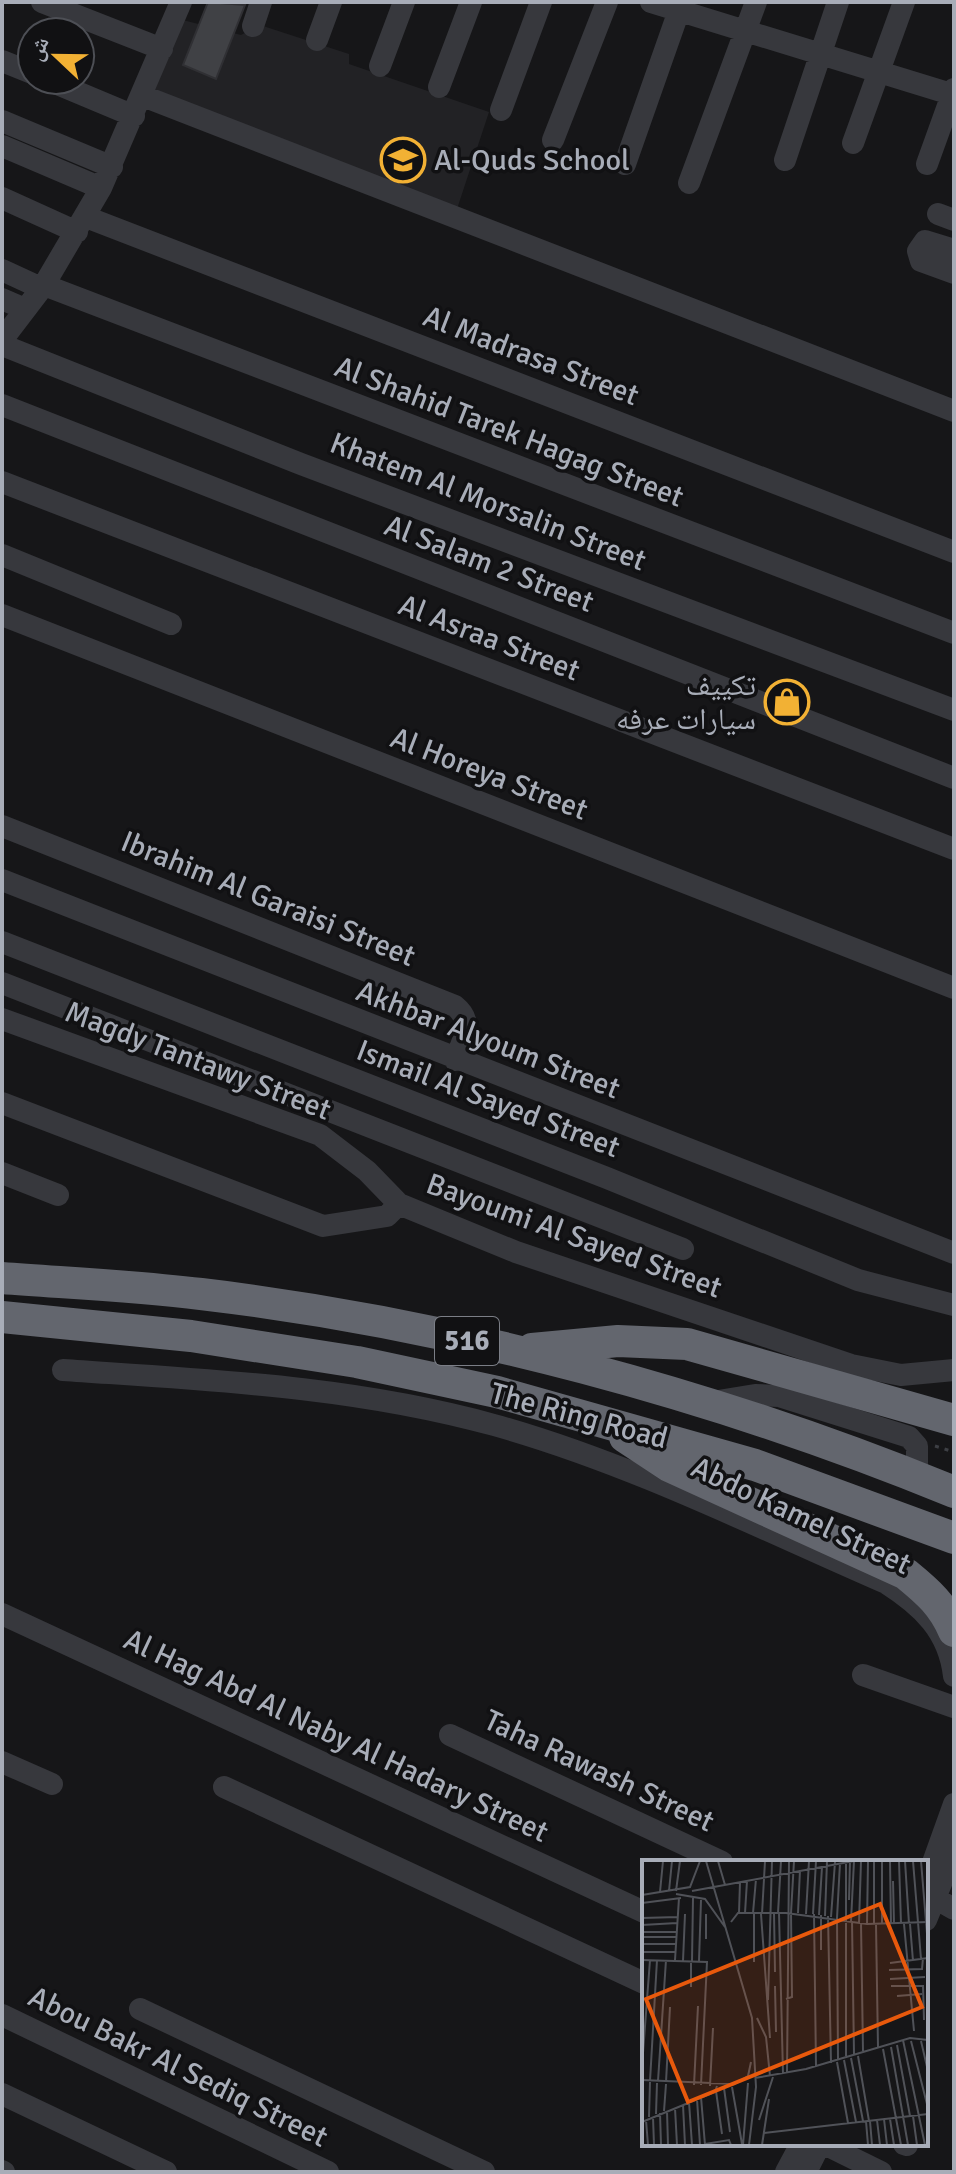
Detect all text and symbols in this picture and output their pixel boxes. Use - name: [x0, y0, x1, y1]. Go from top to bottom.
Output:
- north arrow: [16, 16, 96, 96]
- text: ش: [21, 33, 55, 65]
- school or university icon: Al-Quds School: [379, 136, 427, 184]
- place label: Al-Quds School: [434, 142, 630, 179]
- street label: Al Madrasa Street: [418, 298, 644, 414]
- street label: Al Shahid Tarek Hagag Street: [329, 348, 689, 516]
- street label: Khatem Al Morsalin Street: [325, 425, 651, 579]
- street label: Al Salam 2 Street: [379, 507, 599, 621]
- street label: Al Asraa Street: [393, 587, 585, 689]
- place label: تكييف سيارات عرفه: [616, 667, 756, 738]
- shop icon: تكييف سيارات عرفه: [763, 678, 811, 726]
- street label: Al Horeya Street: [385, 719, 593, 829]
- street label: Ibrahim Al Garaisi Street: [116, 823, 420, 975]
- street label: Akhbar Alyoum Street: [351, 973, 625, 1107]
- street label: Magdy Tantawy Street: [60, 993, 336, 1129]
- street label: Ismail Al Sayed Street: [351, 1032, 625, 1166]
- street label: Bayoumi Al Sayed Street: [421, 1165, 727, 1307]
- road number: 516: [435, 1317, 499, 1365]
- street label: The Ring Road: [486, 1375, 672, 1457]
- street label: Abdo Kamel Street: [685, 1449, 917, 1583]
- street label: Al Hag Abd Al Naby Al Hadary Street: [118, 1621, 554, 1851]
- street label: Taha Rawash Street: [478, 1702, 720, 1840]
- inset map: [642, 1860, 928, 2146]
- street label: Abou Bakr Al Sediq Street: [22, 1978, 334, 2156]

